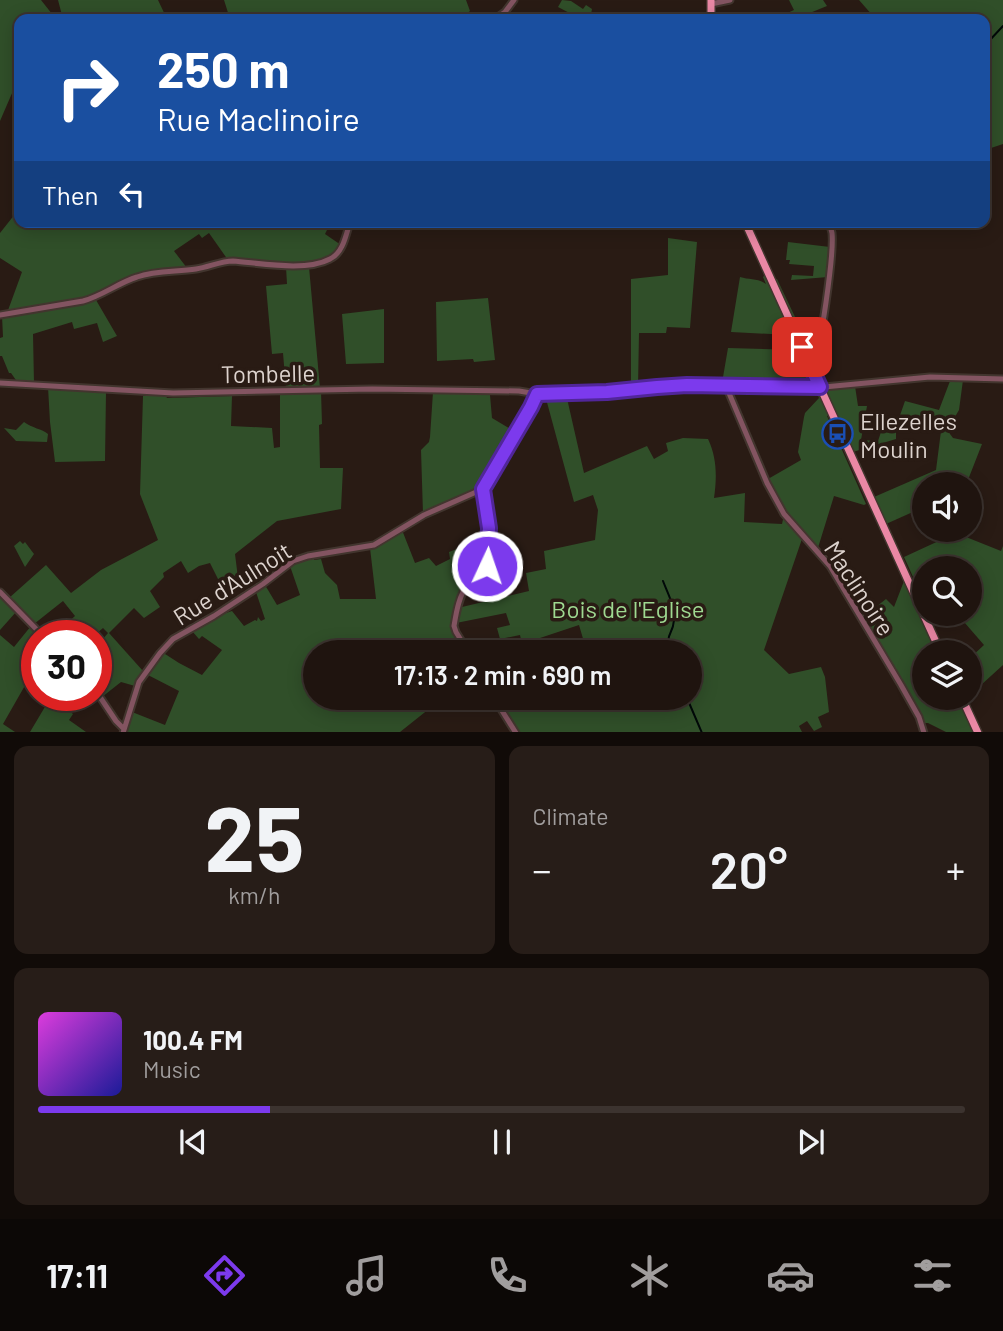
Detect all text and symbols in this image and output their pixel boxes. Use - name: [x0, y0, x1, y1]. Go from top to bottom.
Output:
- text: 250 m: [157, 39, 290, 98]
- icon: right: [42, 42, 133, 133]
- text: Rue Maclinoire: [157, 99, 360, 137]
- icon: left: [113, 175, 151, 213]
- text: Then: [42, 179, 99, 210]
- pin: [772, 317, 832, 377]
- icon: arrive: [783, 328, 821, 366]
- street label: Tombelle: [221, 358, 315, 388]
- place label: Ellezelles Moulin: [860, 406, 957, 463]
- bus stop icon: Ellezelles Moulin: [820, 417, 854, 451]
- map controls: [912, 472, 982, 710]
- button: sound: [912, 472, 982, 542]
- position arrow: [450, 529, 524, 603]
- street label: Rue d'Aulnoit: [168, 535, 296, 631]
- street label: Maclinoire: [819, 535, 901, 641]
- button: search: [912, 556, 982, 626]
- park label: Bois de l'Eglise: [551, 594, 705, 623]
- speed limit sign: 30: [21, 620, 112, 711]
- button: layers: [912, 640, 982, 710]
- text: 17:13 · 2 min · 690 m: [394, 659, 611, 690]
- text: 25: [204, 781, 304, 890]
- text: Climate: [533, 802, 609, 830]
- text: 20°: [710, 837, 788, 899]
- text: −: [533, 846, 552, 892]
- text: +: [946, 846, 965, 892]
- text: km/h: [228, 881, 280, 909]
- text: 100.4 FM: [143, 1024, 243, 1055]
- text: Music: [143, 1055, 201, 1083]
- icon: previous: [174, 1123, 212, 1161]
- icon: pause: [483, 1123, 521, 1161]
- icon: next: [792, 1123, 830, 1161]
- icon: directions: [200, 1251, 249, 1300]
- icon: music: [342, 1251, 391, 1300]
- icon: phone: [483, 1251, 532, 1300]
- icon: climate: [625, 1251, 674, 1300]
- icon: car: [766, 1251, 815, 1300]
- icon: filters: [908, 1251, 957, 1300]
- text: 17:11: [46, 1256, 108, 1294]

